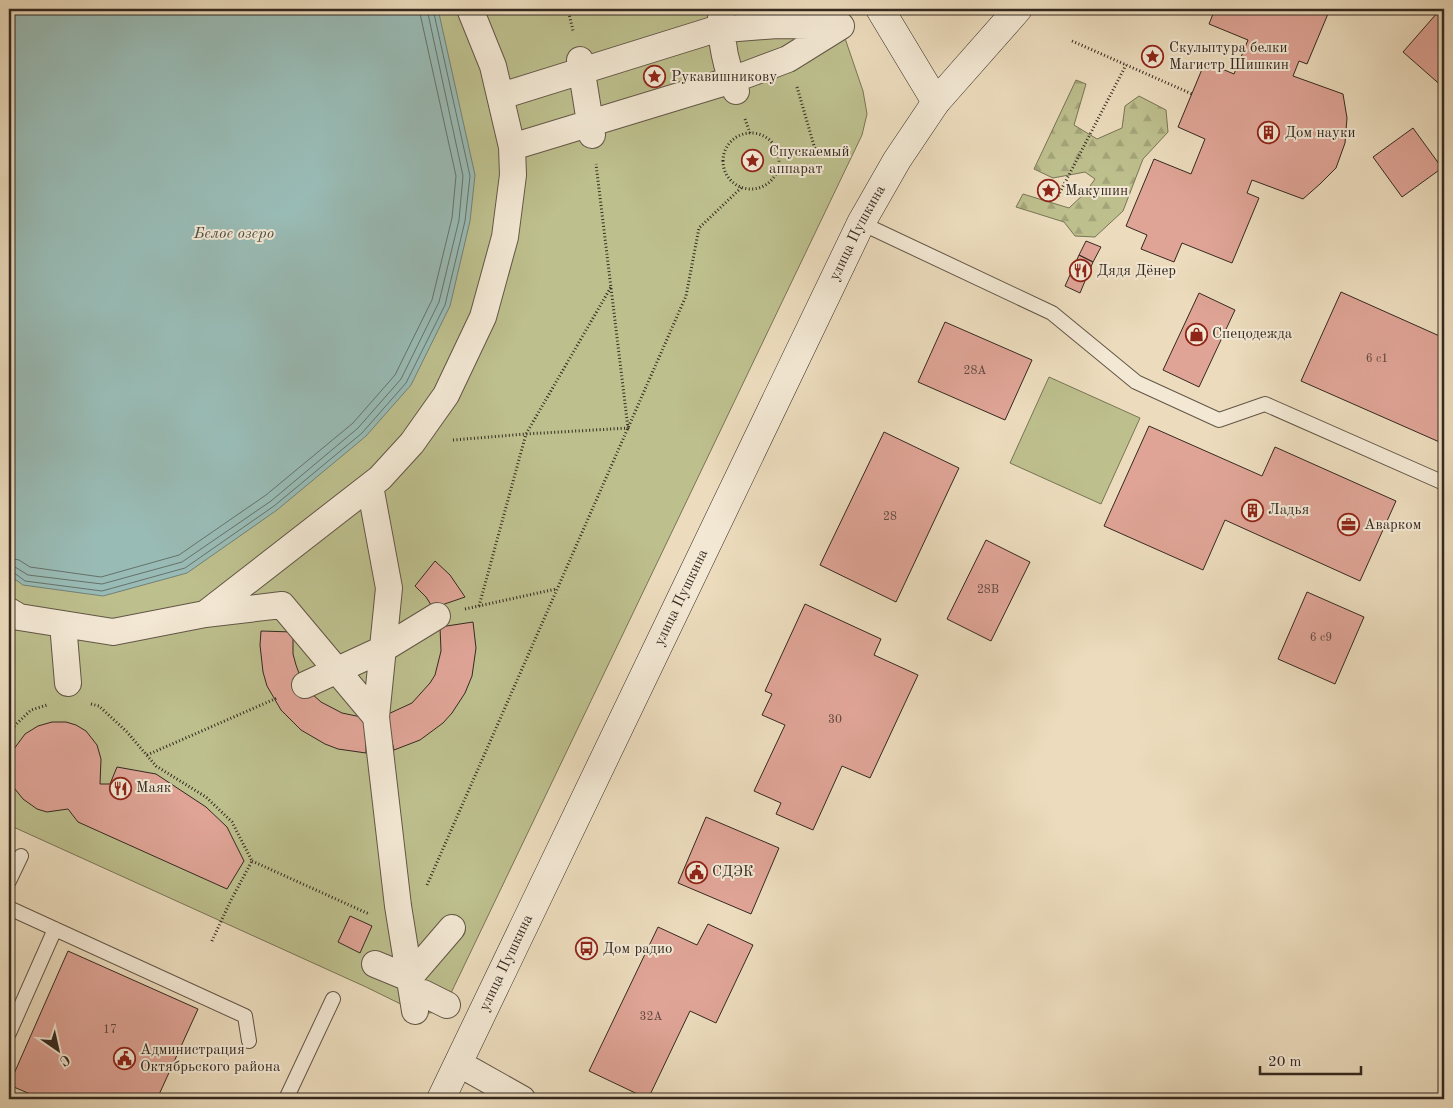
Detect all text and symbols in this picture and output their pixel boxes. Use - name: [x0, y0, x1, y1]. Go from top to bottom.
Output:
- place label: Скульптура белки Магистр Шишкин: [1169, 41, 1289, 73]
- place icon: Скульптура белки Магистр Шишкин: [1141, 45, 1165, 69]
- place icon: Рукавишникову: [643, 65, 667, 89]
- place label: Рукавишникову: [671, 70, 777, 85]
- building icon: Дом науки: [1257, 121, 1281, 145]
- place label: Дом науки: [1285, 126, 1356, 141]
- place label: Спускаемый аппарат: [769, 145, 850, 177]
- place icon: Спускаемый аппарат: [741, 149, 765, 173]
- place icon: Макушин: [1037, 179, 1061, 203]
- street label: улица Пушкина: [827, 182, 889, 283]
- place label: Макушин: [1065, 184, 1128, 199]
- water label: Белое озеро: [193, 226, 274, 242]
- restaurant icon: Дядя Дёнер: [1069, 259, 1093, 283]
- place label: Дядя Дёнер: [1097, 264, 1176, 279]
- shop icon: Спецодежда: [1184, 322, 1208, 346]
- place label: Спецодежда: [1212, 327, 1293, 342]
- house number: 6 с1: [1366, 353, 1388, 365]
- house number: 28А: [963, 365, 987, 377]
- building icon: Ладья: [1240, 498, 1264, 522]
- place label: Ладья: [1268, 503, 1309, 518]
- house number: 28: [883, 511, 897, 523]
- office icon: Аварком: [1336, 513, 1360, 537]
- place label: Аварком: [1364, 518, 1422, 533]
- street label: улица Пушкина: [652, 546, 711, 648]
- house number: 28В: [977, 584, 999, 596]
- house number: 6 с9: [1310, 632, 1332, 644]
- house number: 30: [828, 714, 842, 726]
- restaurant icon: Маяк: [108, 776, 132, 800]
- place label: Маяк: [136, 781, 172, 796]
- public building icon: СДЭК: [684, 860, 708, 884]
- place label: СДЭК: [712, 865, 754, 880]
- street label: улица Пушкина: [477, 912, 536, 1013]
- bus stop icon: Дом радио: [575, 937, 599, 961]
- place label: Дом радио: [603, 942, 672, 957]
- house number: 32А: [639, 1011, 663, 1023]
- house number: 17: [103, 1024, 117, 1036]
- north arrow: [32, 1026, 82, 1076]
- place label: Администрация Октябрьского района: [140, 1043, 281, 1075]
- scale bar: [1260, 1043, 1362, 1075]
- public building icon: Администрация Октябрьского района: [112, 1047, 136, 1071]
- text: С: [57, 1052, 72, 1068]
- text: 20 m: [1268, 1055, 1302, 1070]

